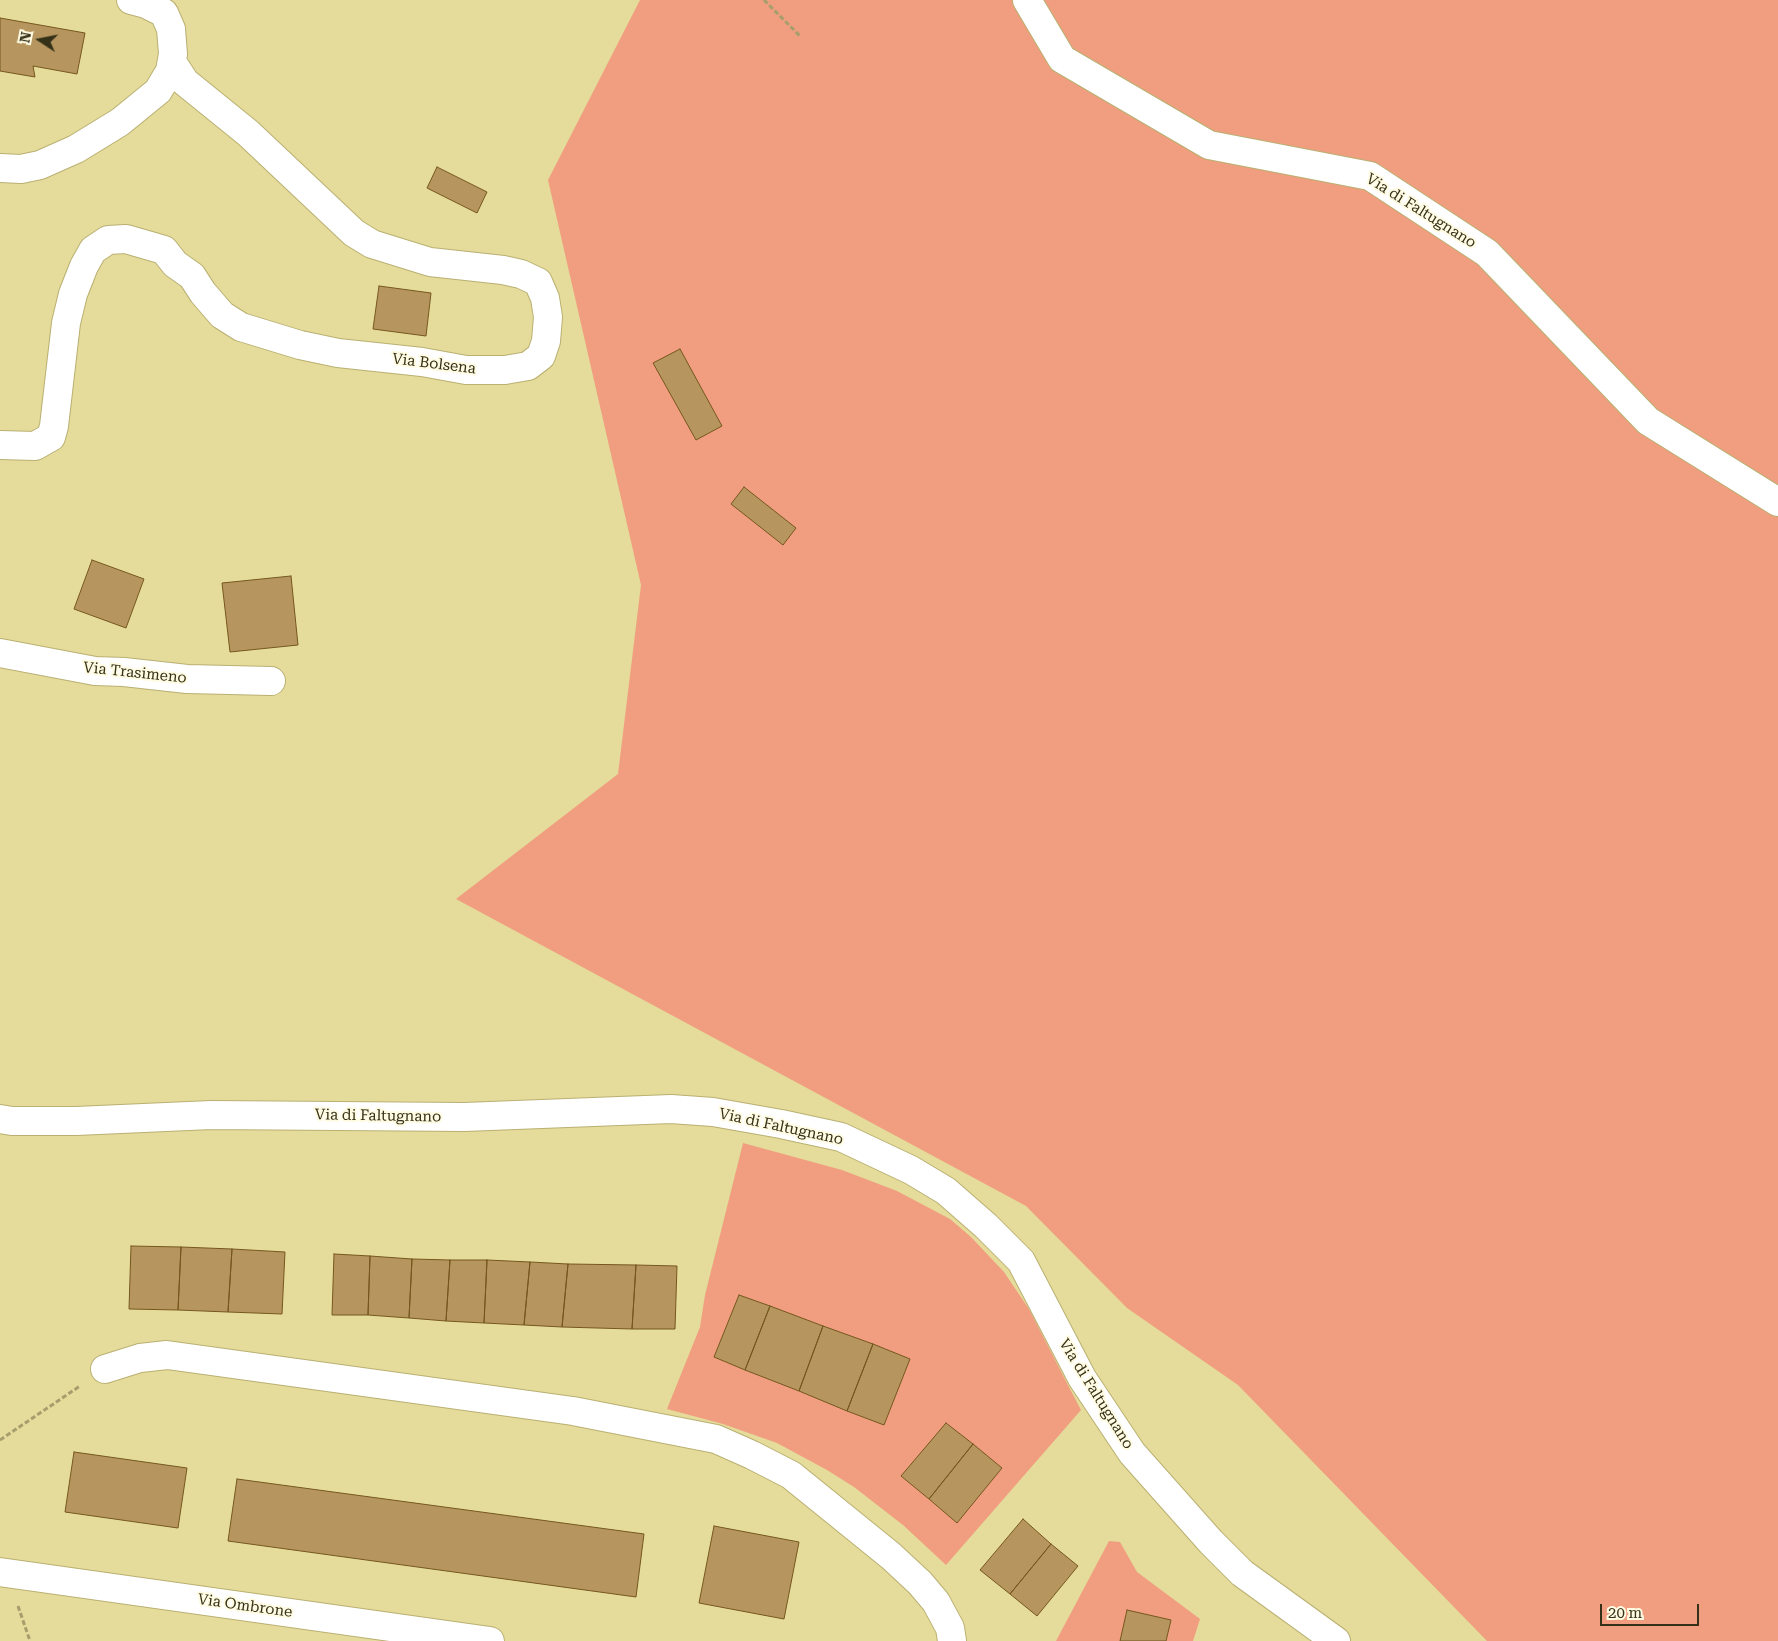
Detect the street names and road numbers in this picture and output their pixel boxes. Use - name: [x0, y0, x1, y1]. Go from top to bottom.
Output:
- street label: Via di Faltugnano: [1363, 170, 1479, 252]
- street label: Via Bolsena: [391, 350, 477, 378]
- street label: Via Trasimeno: [82, 659, 188, 687]
- street label: Via di Faltugnano: [717, 1105, 845, 1149]
- street label: Via di Faltugnano: [315, 1106, 441, 1126]
- street label: Via di Faltugnano: [1055, 1336, 1137, 1452]
- street label: Via Ombrone: [197, 1590, 293, 1622]

